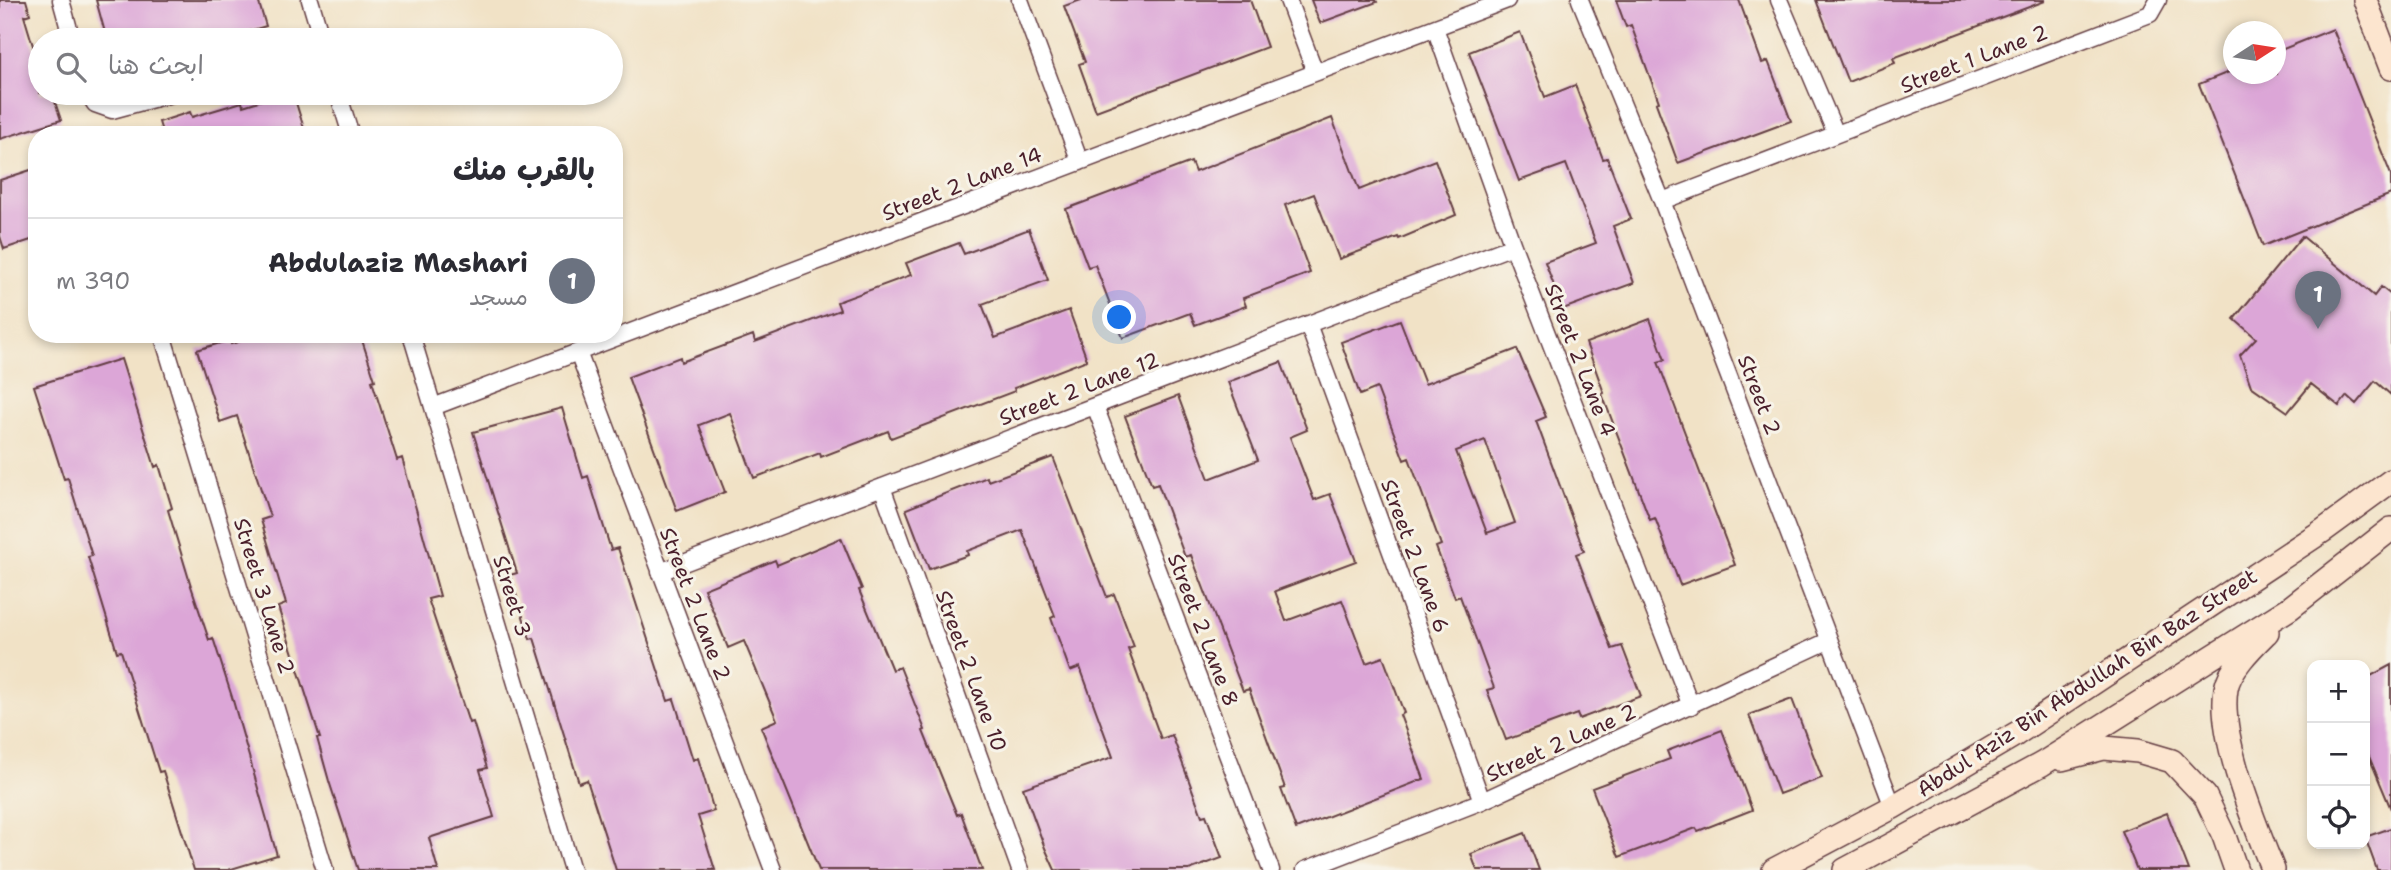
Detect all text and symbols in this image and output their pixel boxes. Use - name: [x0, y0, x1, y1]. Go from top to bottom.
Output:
- street label: Street 1 Lane 2: [1896, 18, 2052, 100]
- north arrow: [2223, 21, 2286, 84]
- search box: [28, 28, 623, 105]
- text: ابحث هنا: [108, 47, 204, 82]
- icon: search: [52, 48, 90, 86]
- street label: Street 2 Lane 14: [878, 141, 1046, 227]
- text: بالقرب منك: [453, 149, 595, 190]
- text: Abdulaziz Mashari: [268, 245, 528, 280]
- text: 390 m: [56, 266, 130, 296]
- text: 1: [567, 266, 577, 296]
- pin: 1: [2295, 271, 2341, 329]
- street label: Street 2 Lane 4: [1538, 280, 1622, 440]
- text: مسجد: [469, 282, 528, 312]
- your location: [1102, 300, 1136, 334]
- street label: Street 2 Lane 12: [995, 346, 1163, 432]
- street label: Street 2: [1731, 351, 1787, 439]
- street label: Street 2 Lane 6: [1374, 475, 1456, 637]
- street label: Street 3 Lane 2: [227, 515, 301, 677]
- street label: Street 2 Lane 2: [653, 524, 737, 684]
- street label: Street 2 Lane 8: [1161, 550, 1245, 710]
- street label: Street 3: [486, 552, 538, 640]
- street label: Abdul Aziz Bin Abdullah Bin Baz Street: [1912, 562, 2262, 804]
- street label: Street 2 Lane 10: [929, 586, 1013, 756]
- map controls: [2307, 660, 2370, 849]
- button: +: [2307, 660, 2370, 723]
- street label: Street 2 Lane 2: [1481, 697, 1641, 789]
- button: −: [2307, 723, 2370, 786]
- button: locate: [2307, 786, 2370, 849]

